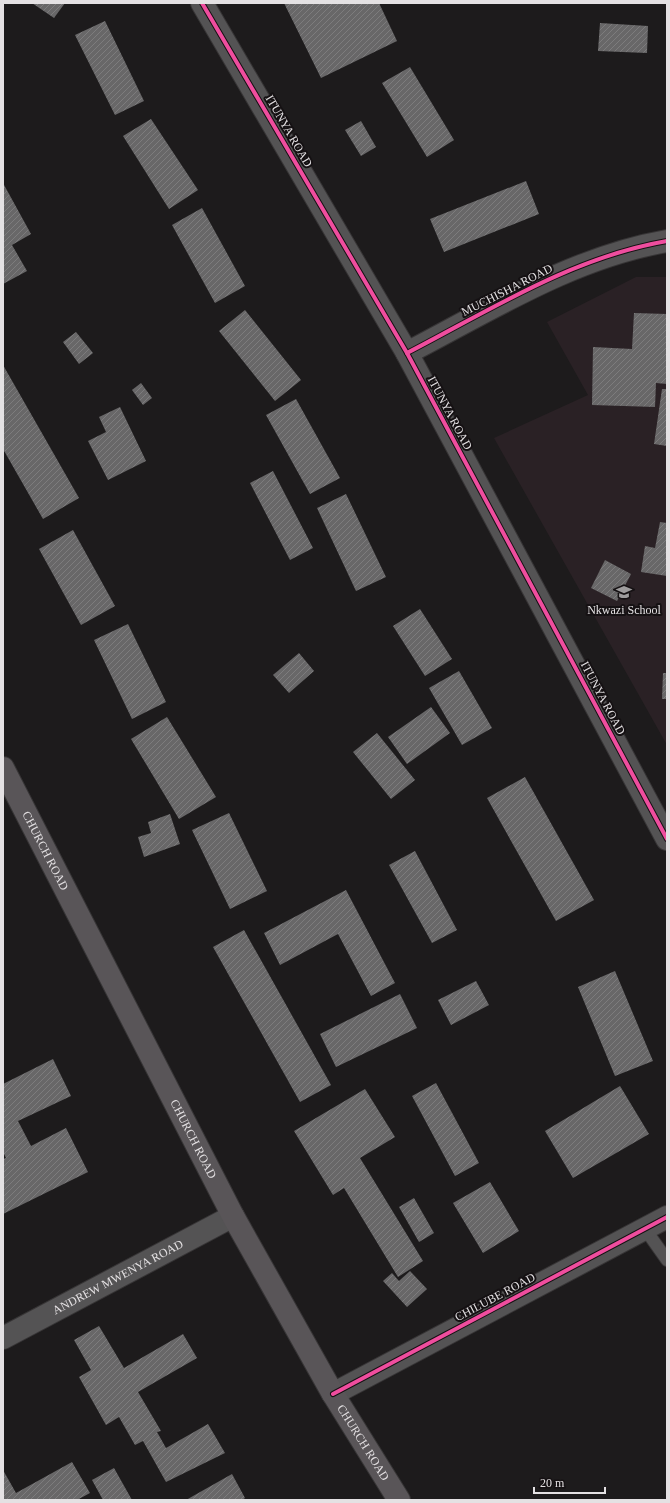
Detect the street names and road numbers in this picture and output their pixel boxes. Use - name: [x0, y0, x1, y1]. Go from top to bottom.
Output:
- street label: ITUNYA ROAD: [263, 92, 315, 170]
- street label: MUCHISHA ROAD: [459, 261, 555, 319]
- street label: ITUNYA ROAD: [425, 374, 475, 452]
- street label: ITUNYA ROAD: [578, 659, 628, 737]
- street label: CHURCH ROAD: [19, 809, 72, 893]
- street label: CHURCH ROAD: [167, 1097, 220, 1181]
- street label: ANDREW MWENYA ROAD: [50, 1237, 186, 1317]
- street label: CHILUBE ROAD: [452, 1270, 538, 1324]
- street label: CHURCH ROAD: [334, 1402, 392, 1484]

